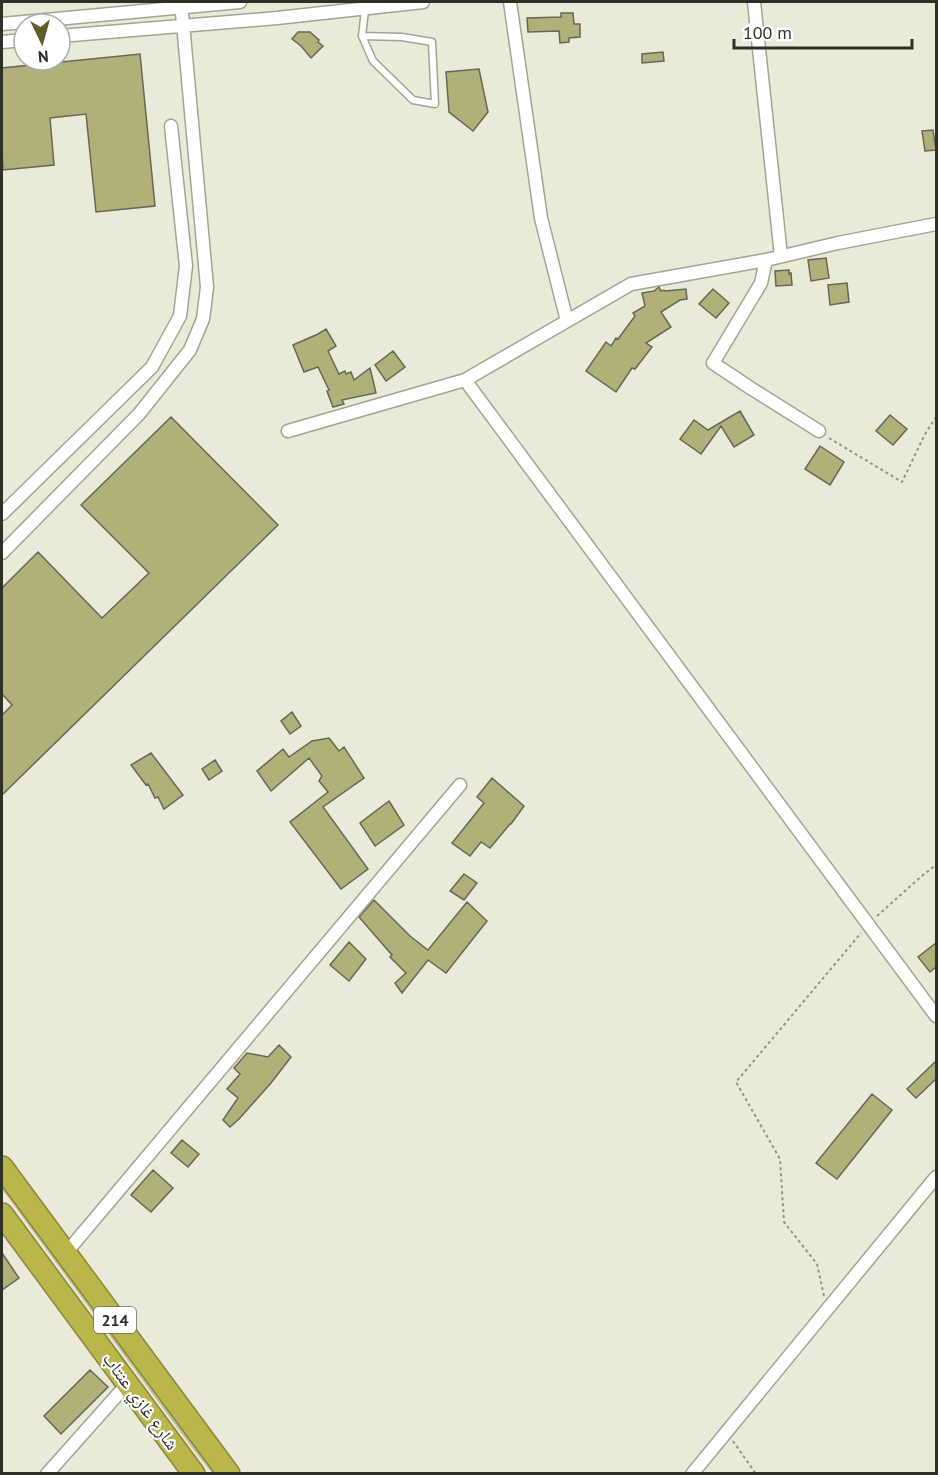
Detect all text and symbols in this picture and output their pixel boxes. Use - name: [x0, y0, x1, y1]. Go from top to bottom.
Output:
- north arrow: [12, 12, 72, 72]
- scale bar: [734, 12, 912, 50]
- text: 100 m: [743, 21, 792, 44]
- text: N: [37, 47, 49, 67]
- road number: 214: [94, 1307, 136, 1333]
- street label: شارع غازي عنتاب: [95, 1348, 184, 1456]

